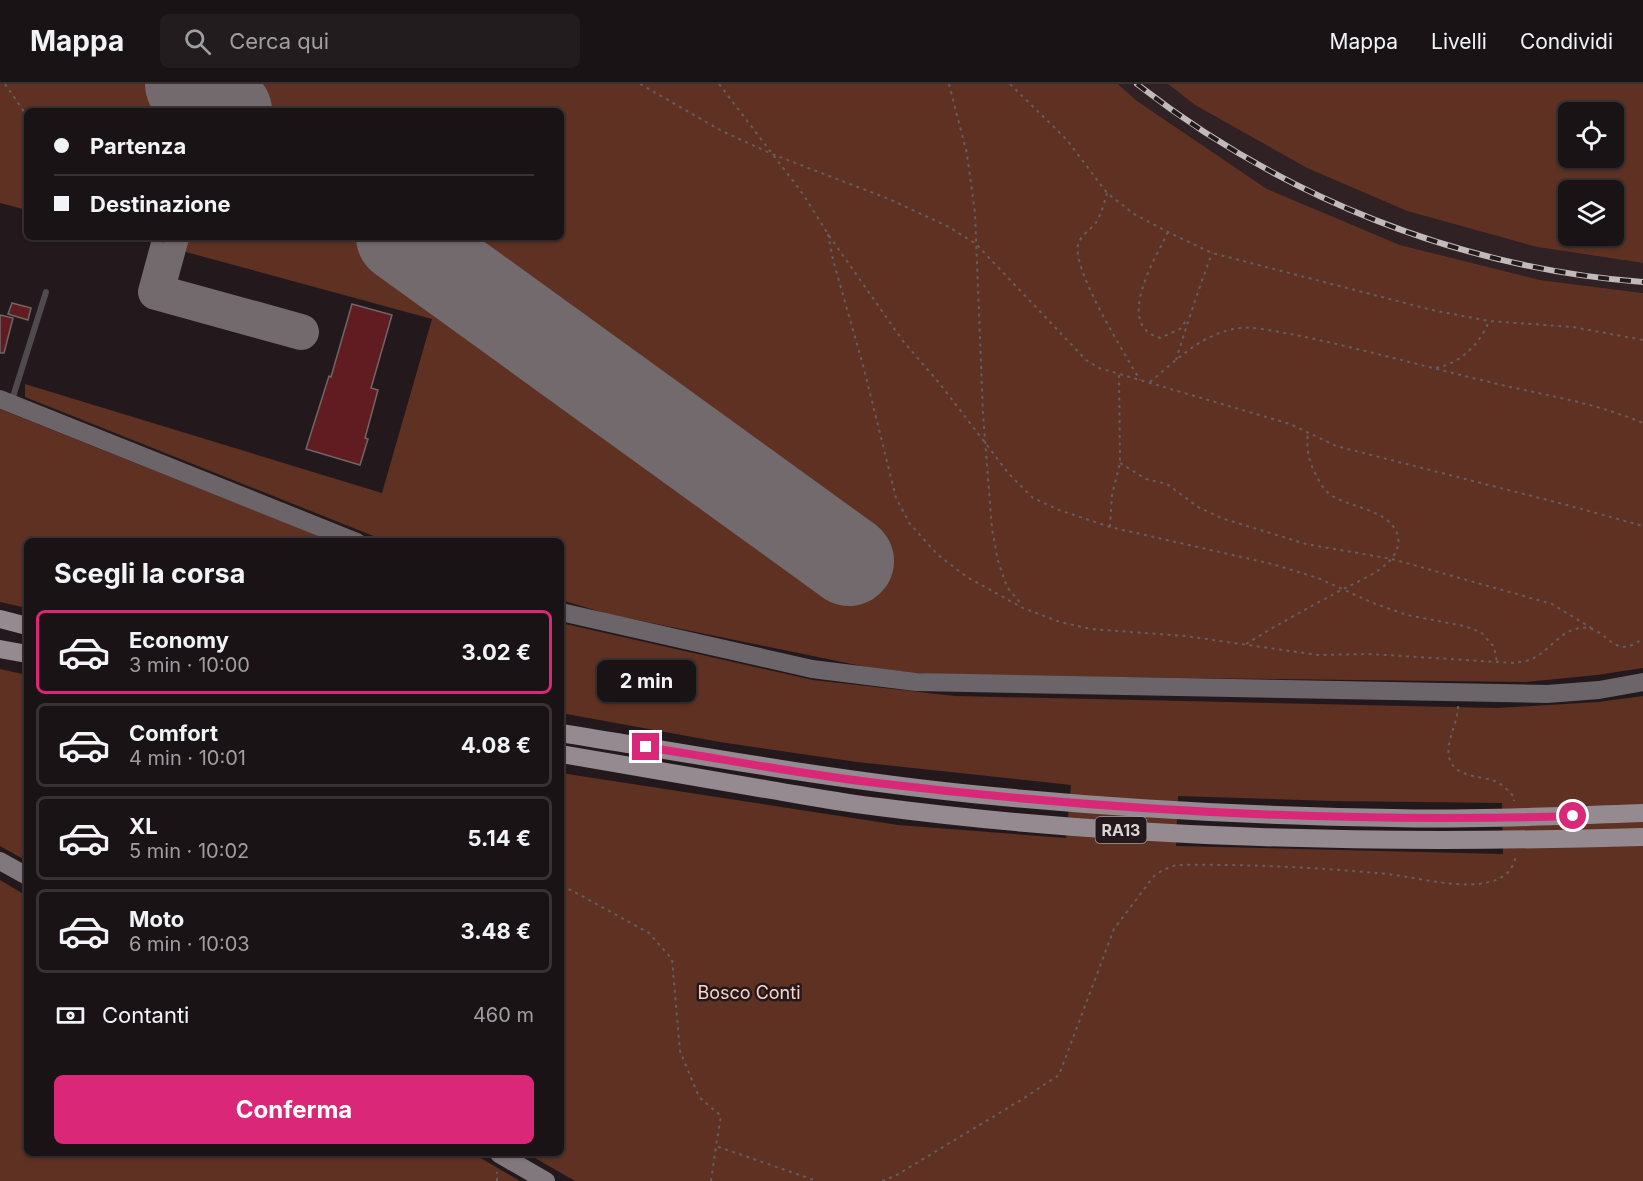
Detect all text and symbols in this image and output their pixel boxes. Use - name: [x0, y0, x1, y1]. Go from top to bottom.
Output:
- search box: [160, 14, 580, 68]
- text: Mappa: [30, 24, 124, 58]
- icon: search: [181, 25, 214, 58]
- text: Cerca qui: [229, 28, 329, 54]
- text: Mappa: [1330, 29, 1398, 54]
- text: Livelli: [1431, 29, 1487, 54]
- text: Condividi: [1520, 29, 1613, 54]
- map controls: [1558, 102, 1624, 246]
- button: locate: [1558, 102, 1624, 168]
- text: Partenza: [90, 133, 186, 159]
- button: layers: [1558, 180, 1624, 246]
- text: Destinazione: [90, 191, 231, 217]
- text: Scegli la corsa: [54, 557, 245, 590]
- icon: car: [57, 625, 111, 679]
- text: Economy: [129, 627, 229, 653]
- text: 3.02 €: [462, 639, 531, 665]
- text: 3 min · 10:00: [129, 653, 250, 677]
- callout: 2 min: [596, 660, 696, 702]
- text: 2 min: [620, 669, 673, 693]
- icon: car: [57, 718, 111, 772]
- text: Comfort: [129, 720, 218, 746]
- text: 4.08 €: [461, 732, 531, 758]
- route end: [632, 733, 659, 760]
- text: 4 min · 10:01: [129, 746, 246, 770]
- route start: [1559, 802, 1586, 829]
- icon: car: [57, 811, 111, 865]
- text: XL: [129, 813, 158, 839]
- road number: RA13: [1096, 817, 1146, 843]
- text: 5.14 €: [467, 825, 531, 851]
- text: 5 min · 10:02: [129, 839, 249, 863]
- icon: car: [57, 904, 111, 958]
- text: Moto: [129, 906, 184, 932]
- text: 3.48 €: [460, 918, 531, 944]
- text: 6 min · 10:03: [129, 932, 250, 956]
- park label: Bosco Conti: [697, 982, 801, 1003]
- icon: cash: [54, 999, 87, 1032]
- text: Contanti: [102, 1002, 189, 1028]
- text: 460 m: [473, 1003, 534, 1027]
- button: Conferma: [54, 1075, 534, 1144]

